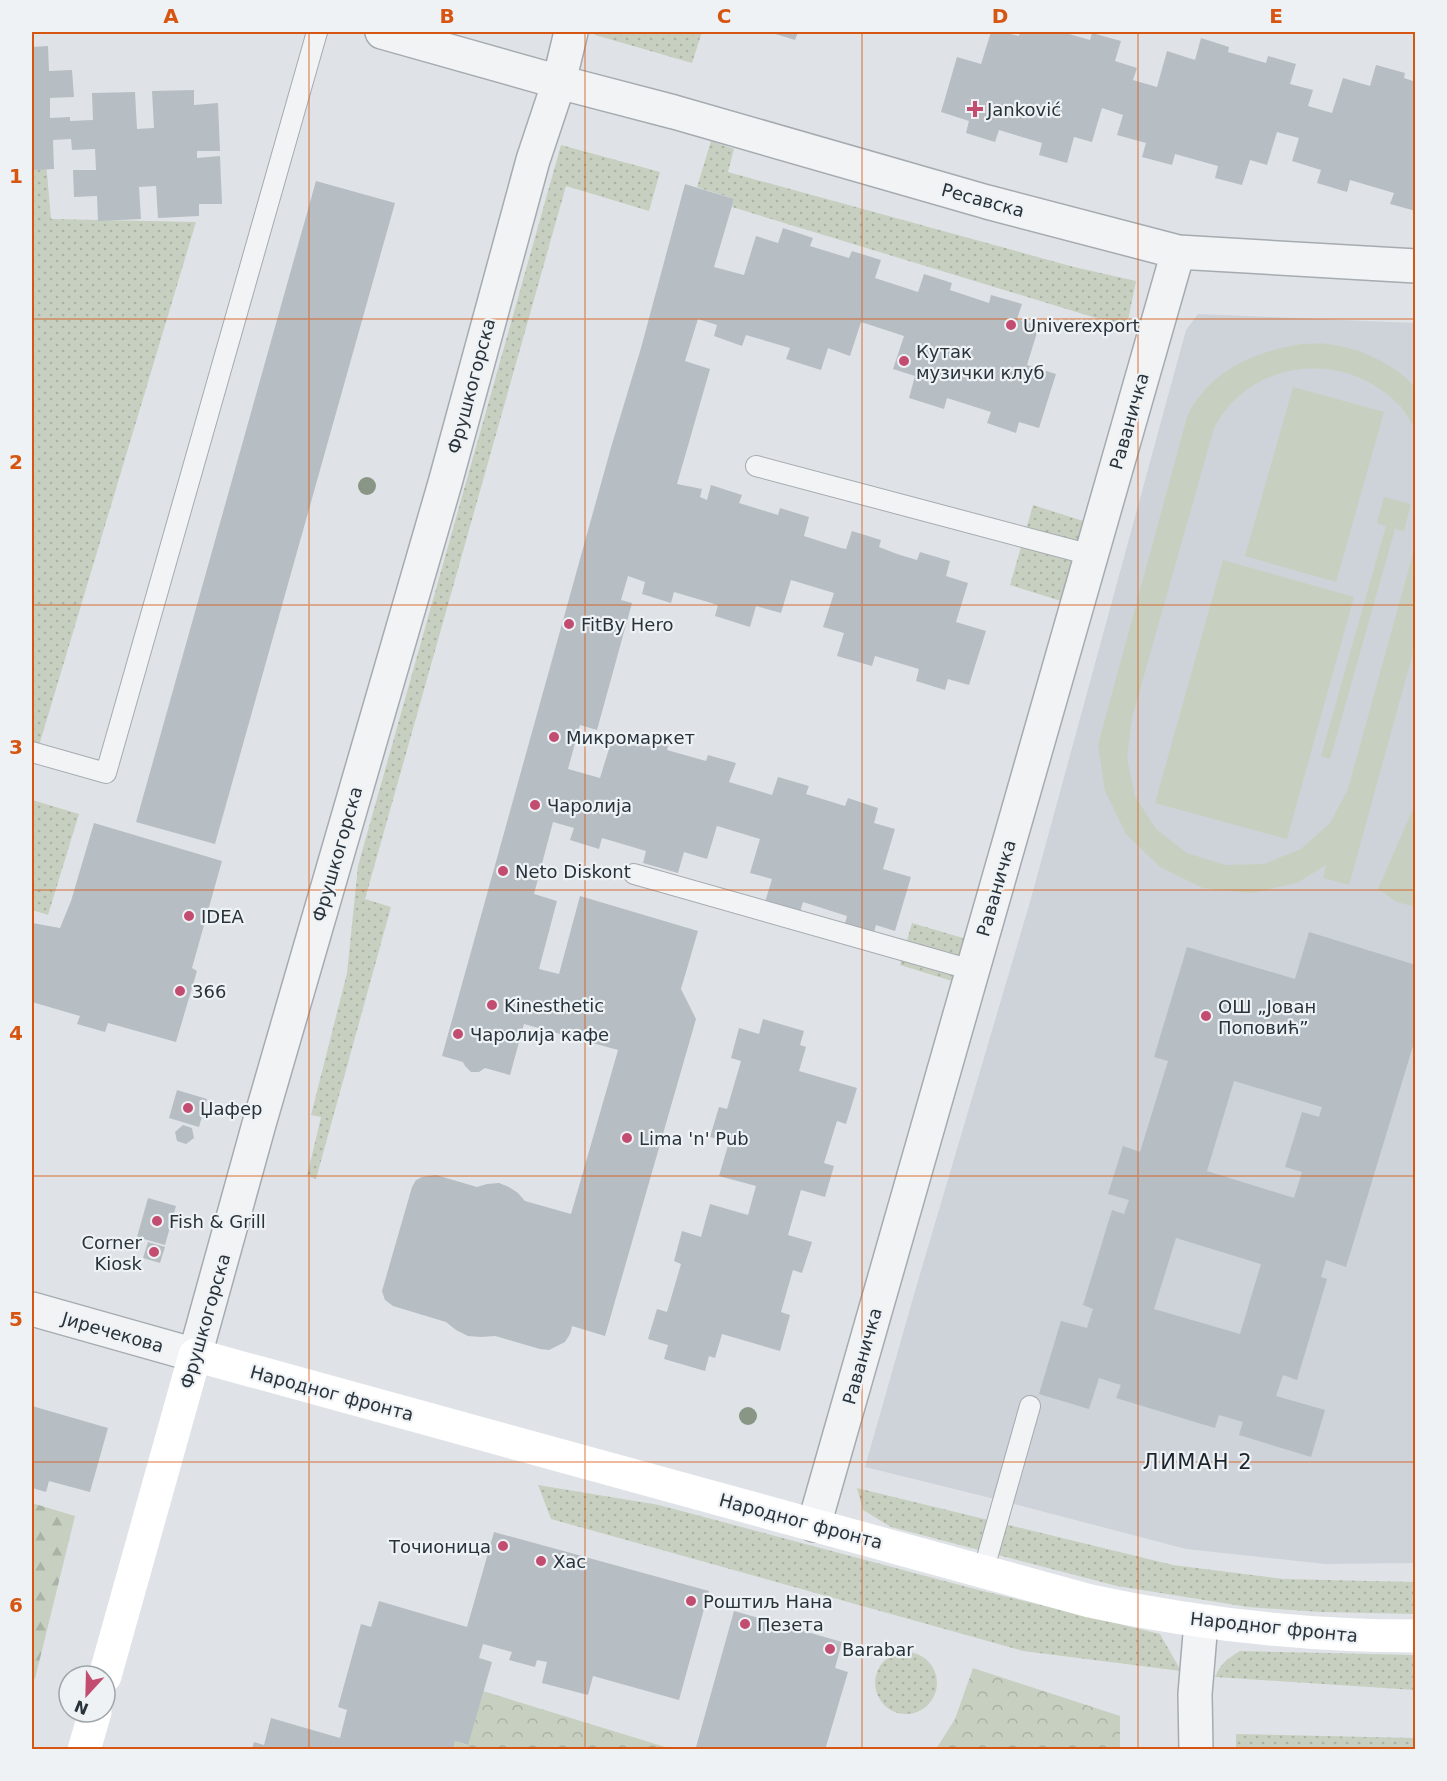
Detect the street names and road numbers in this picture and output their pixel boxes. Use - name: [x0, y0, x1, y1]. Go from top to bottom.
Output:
- street label: Ресавска: [939, 179, 1027, 221]
- street label: Фрушкогорска: [443, 316, 499, 456]
- street label: Раваничка: [1105, 370, 1153, 472]
- street label: Фрушкогорска: [308, 784, 366, 924]
- street label: Раваничка: [972, 837, 1020, 939]
- street label: Фрушкогорска: [176, 1251, 234, 1391]
- street label: Раваничка: [838, 1305, 886, 1407]
- street label: Јиречекова: [59, 1307, 166, 1357]
- street label: Народног фронта: [248, 1361, 416, 1425]
- street label: Народног фронта: [717, 1489, 885, 1553]
- street label: Народног фронта: [1189, 1608, 1359, 1646]

